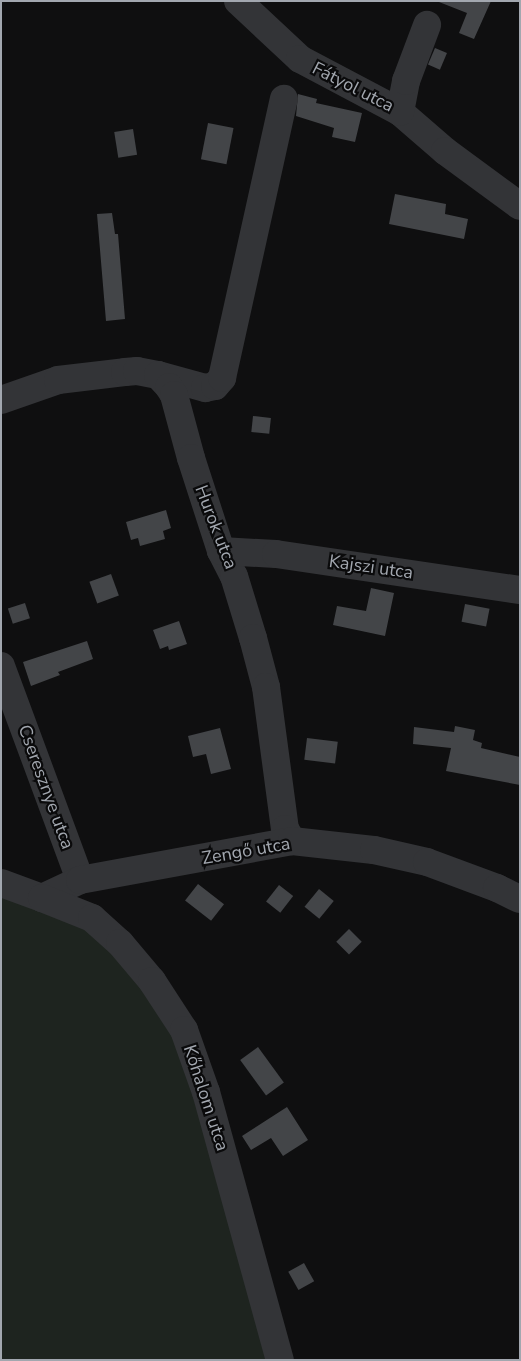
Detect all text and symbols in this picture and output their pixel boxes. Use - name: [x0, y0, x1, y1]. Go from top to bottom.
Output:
- street label: Fátyol utca: [309, 57, 397, 117]
- street label: Hurok utca: [190, 482, 242, 572]
- street label: Kajszi utca: [327, 550, 415, 584]
- street label: Cseresznye utca: [14, 722, 78, 852]
- street label: Zengő utca: [200, 833, 292, 869]
- street label: Kőhalom utca: [179, 1042, 233, 1154]

